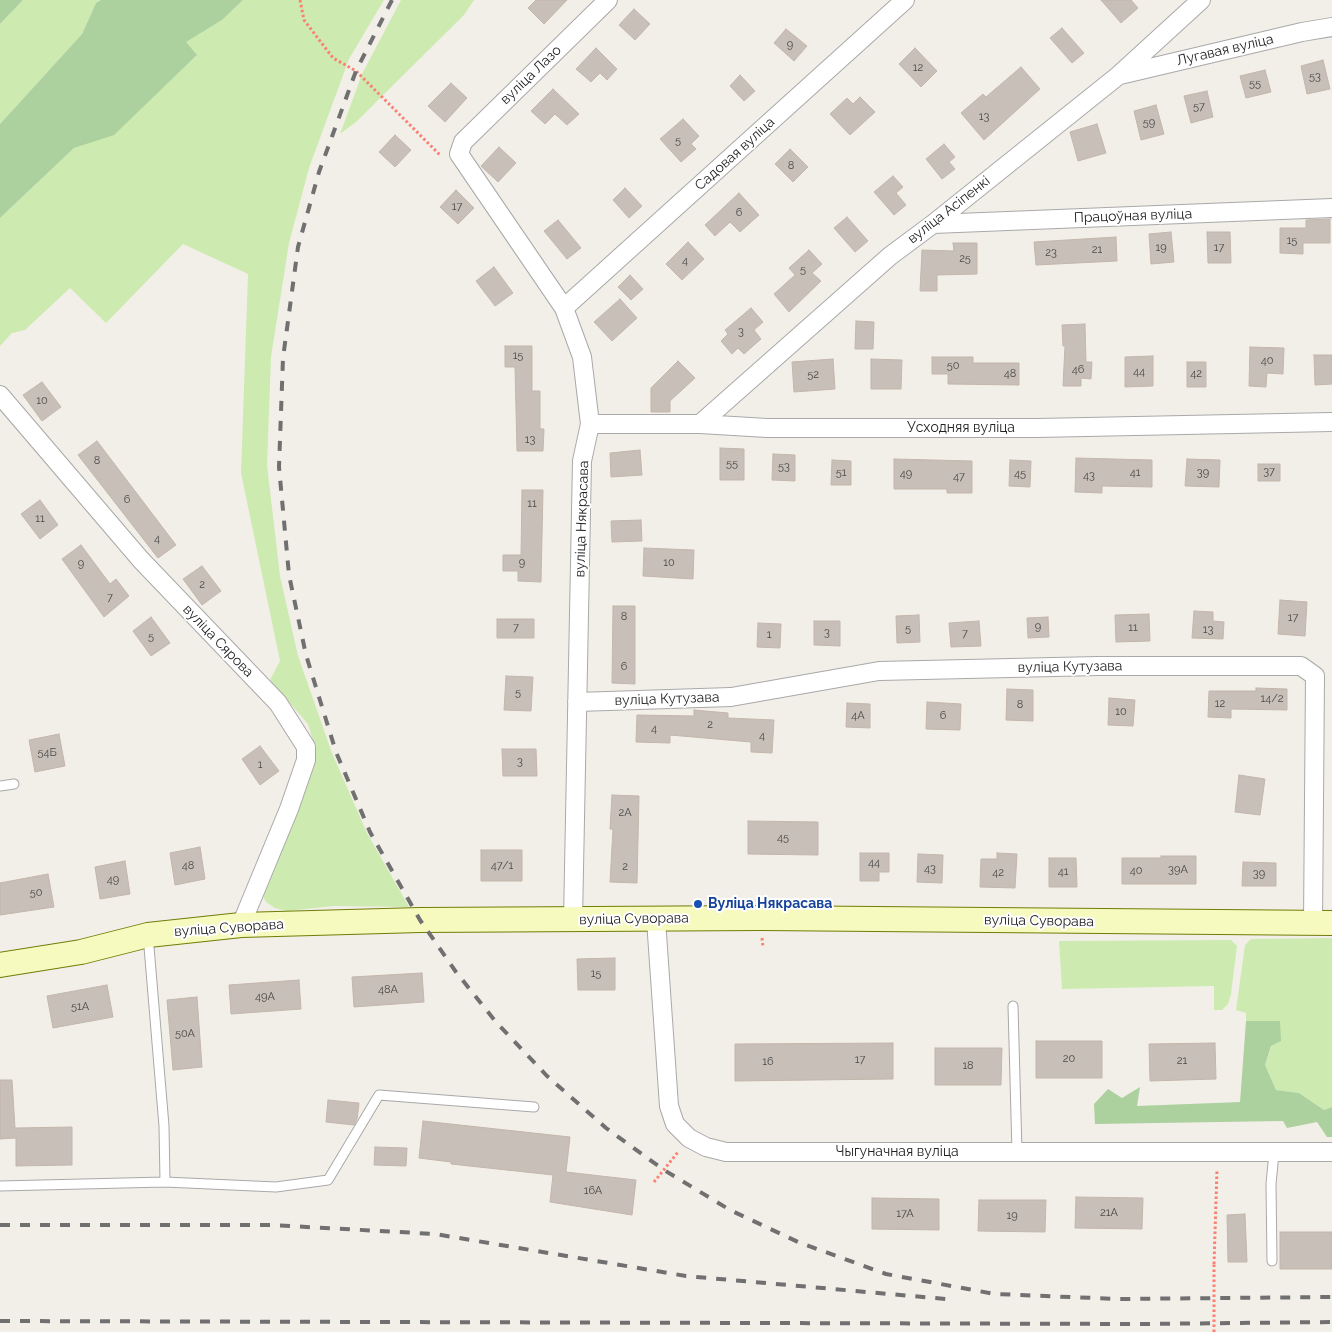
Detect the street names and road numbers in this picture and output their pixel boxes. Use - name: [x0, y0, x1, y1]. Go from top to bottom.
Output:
- street label: Лугавая вуліца: [1175, 31, 1275, 69]
- street label: вуліца Лазо: [497, 42, 565, 108]
- street label: Садовая вуліца: [692, 114, 778, 194]
- street label: вуліца Асіпенкі: [904, 173, 994, 247]
- street label: Працоўная вуліца: [1074, 206, 1192, 226]
- street label: Усходняя вуліца: [907, 420, 1015, 436]
- street label: вуліца Някрасава: [572, 460, 592, 578]
- street label: вуліца Сярова: [179, 601, 257, 681]
- street label: вуліца Кутузава: [1017, 658, 1123, 676]
- street label: вуліца Кутузава: [614, 689, 720, 709]
- street label: вуліца Суворава: [579, 910, 689, 928]
- street label: вуліца Суворава: [984, 912, 1094, 930]
- street label: вуліца Суворава: [174, 916, 284, 940]
- street label: Чыгуначная вуліца: [835, 1144, 959, 1160]

